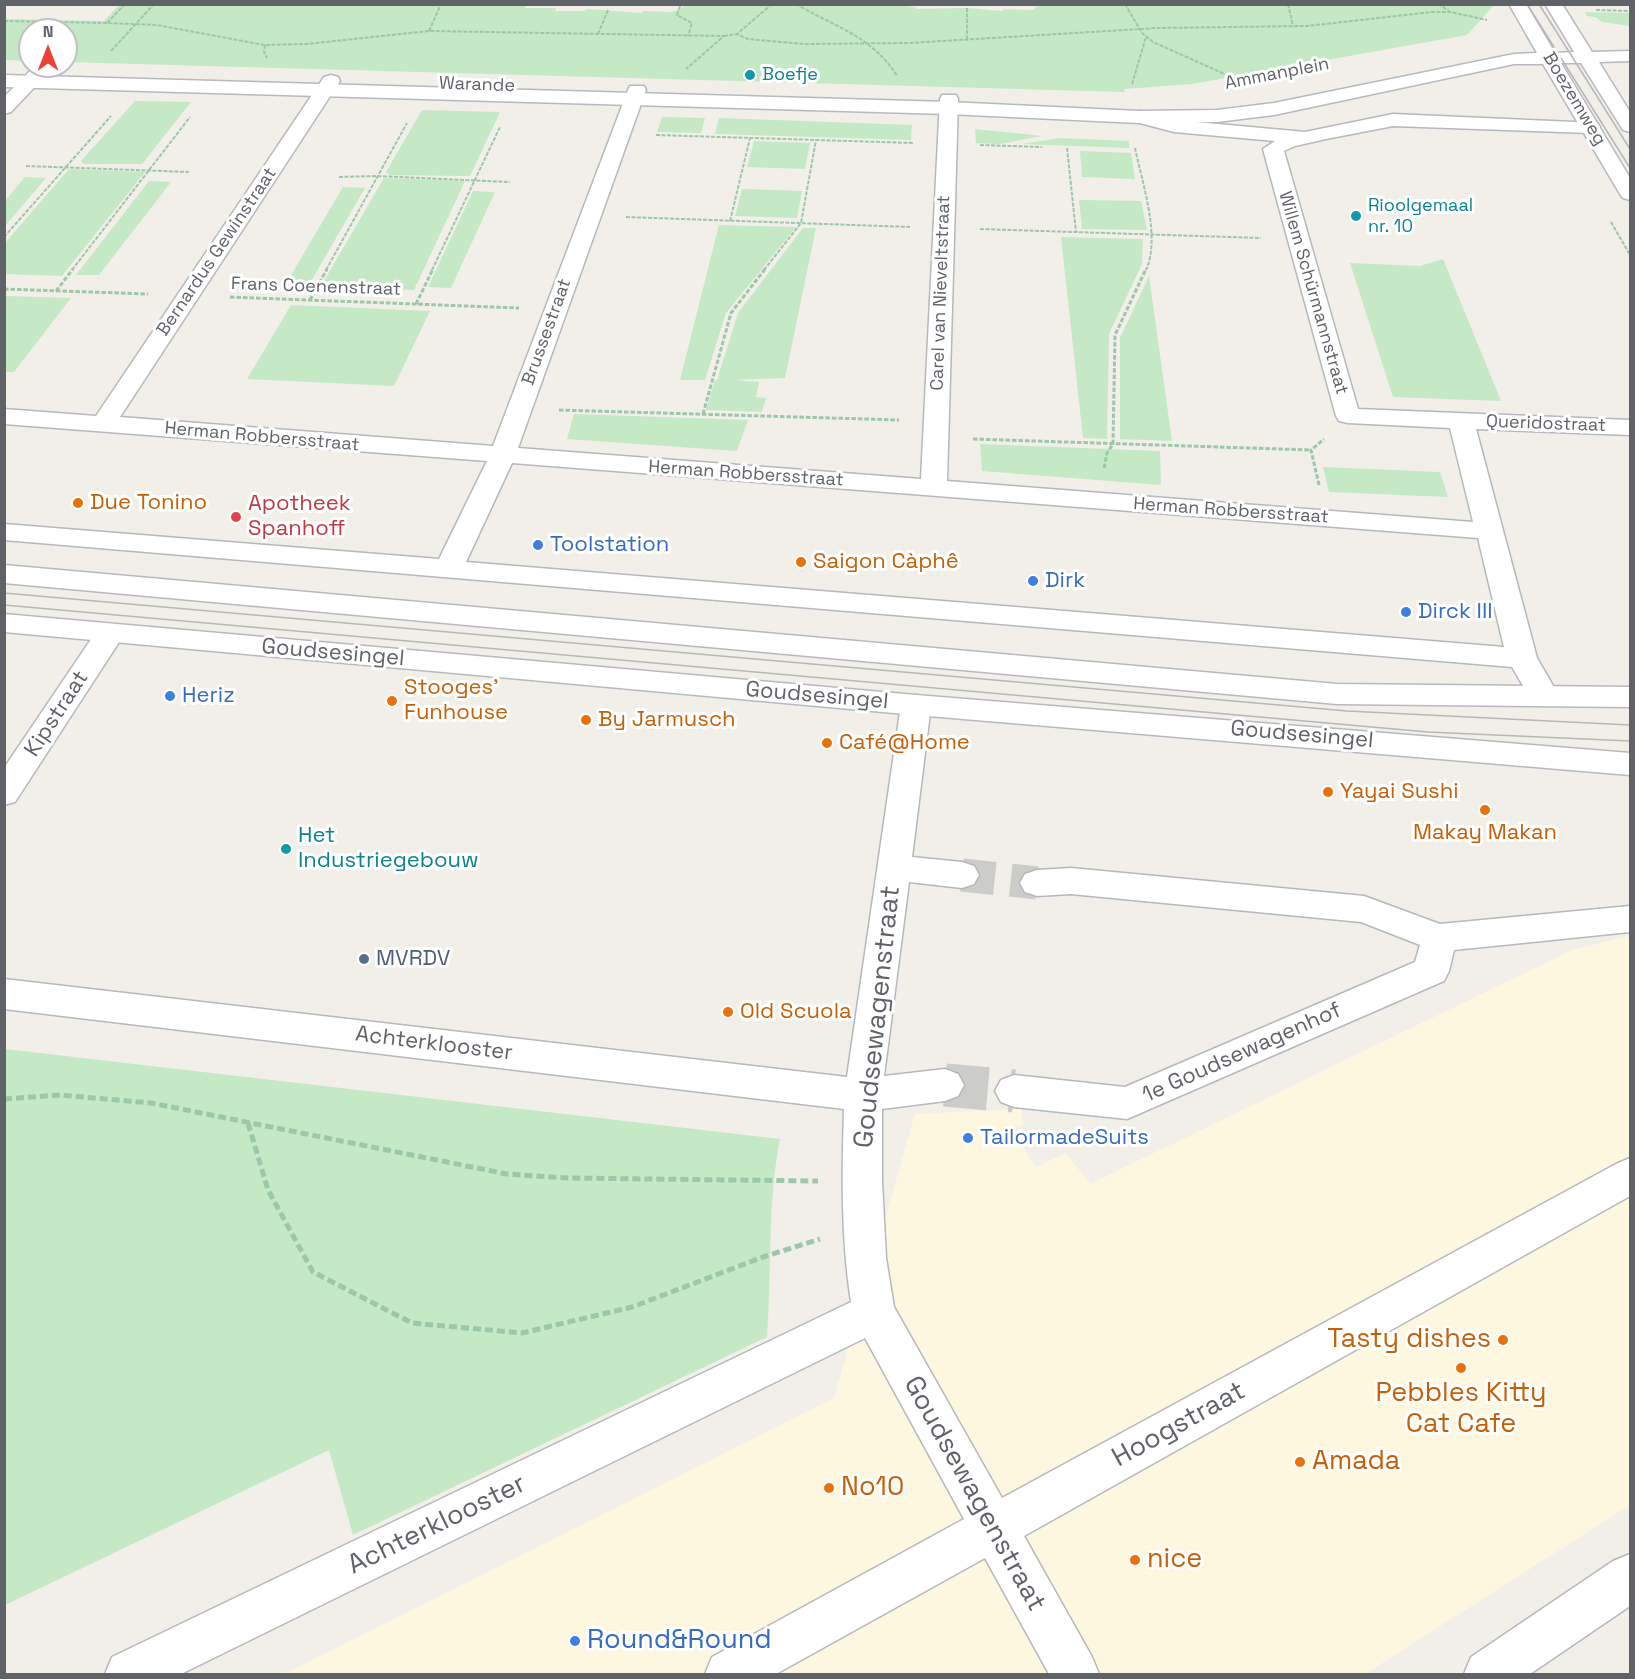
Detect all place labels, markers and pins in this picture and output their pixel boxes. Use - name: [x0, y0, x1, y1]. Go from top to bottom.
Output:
- place label: Boefje: [762, 64, 818, 86]
- marker: Boefje: [743, 68, 757, 82]
- place label: Rioolgemaal nr. 10: [1368, 195, 1473, 238]
- marker: Rioolgemaal nr. 10: [1349, 209, 1363, 223]
- place label: Due Tonino: [90, 490, 207, 516]
- place label: Apotheek Spanhoff: [248, 491, 351, 542]
- marker: Due Tonino: [71, 496, 85, 510]
- marker: Apotheek Spanhoff: [229, 510, 243, 524]
- place label: Toolstation: [550, 532, 669, 558]
- marker: Toolstation: [531, 538, 545, 552]
- place label: Saigon Càphê: [813, 549, 959, 575]
- marker: Saigon Càphê: [794, 555, 808, 569]
- place label: Dirk: [1045, 568, 1085, 594]
- marker: Dirk: [1026, 574, 1040, 588]
- place label: Dirck III: [1418, 599, 1493, 625]
- marker: Dirck III: [1399, 605, 1413, 619]
- place label: Stooges’ Funhouse: [404, 675, 508, 726]
- place label: Heriz: [182, 683, 235, 709]
- marker: Heriz: [163, 689, 177, 703]
- marker: Stooges’ Funhouse: [385, 694, 399, 708]
- place label: By Jarmusch: [598, 707, 736, 733]
- marker: By Jarmusch: [579, 713, 593, 727]
- place label: Café@Home: [839, 730, 970, 756]
- marker: Café@Home: [820, 736, 834, 750]
- place label: Yayai Sushi: [1340, 779, 1459, 805]
- marker: Yayai Sushi: [1321, 785, 1335, 799]
- marker: Makay Makan: [1478, 803, 1492, 817]
- place label: Makay Makan: [1413, 820, 1557, 846]
- place label: Het Industriegebouw: [298, 823, 479, 874]
- marker: Het Industriegebouw: [279, 842, 293, 856]
- place label: MVRDV: [376, 946, 450, 972]
- marker: MVRDV: [357, 952, 371, 966]
- place label: Old Scuola: [740, 999, 852, 1025]
- marker: Old Scuola: [721, 1005, 735, 1019]
- place label: TailormadeSuits: [980, 1125, 1149, 1151]
- marker: TailormadeSuits: [961, 1131, 975, 1145]
- place label: Tasty dishes: [1327, 1324, 1491, 1356]
- marker: Tasty dishes: [1496, 1333, 1510, 1347]
- marker: Pebbles Kitty Cat Cafe: [1454, 1361, 1468, 1375]
- place label: Pebbles Kitty Cat Cafe: [1375, 1378, 1547, 1441]
- place label: Amada: [1312, 1446, 1400, 1478]
- marker: Amada: [1293, 1455, 1307, 1469]
- place label: No10: [841, 1472, 904, 1504]
- marker: No10: [822, 1481, 836, 1495]
- place label: nice: [1147, 1544, 1202, 1576]
- marker: nice: [1128, 1553, 1142, 1567]
- place label: Round&Round: [587, 1625, 772, 1657]
- marker: Round&Round: [568, 1634, 582, 1648]

